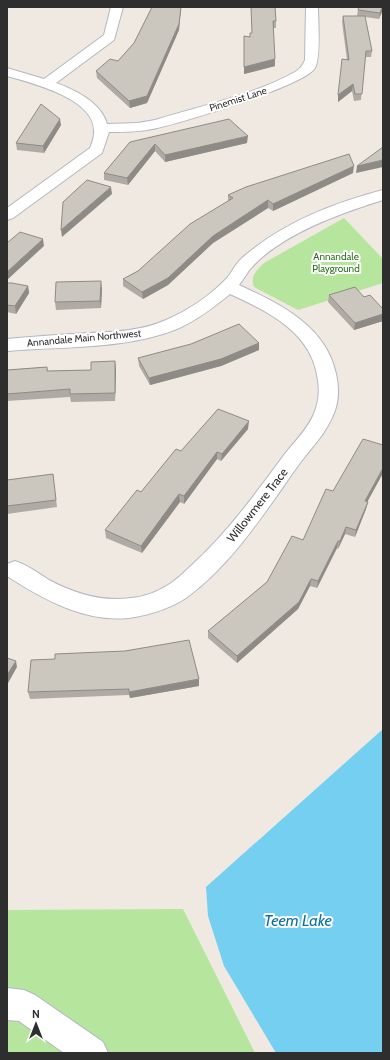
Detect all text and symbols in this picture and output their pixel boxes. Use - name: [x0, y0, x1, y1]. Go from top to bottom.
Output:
- street label: Pinemist Lane: [208, 84, 268, 114]
- park label: Annandale Playground: [312, 250, 360, 275]
- street label: Annandale Main Northwest: [26, 326, 142, 349]
- street label: Willowmere Trace: [223, 465, 291, 545]
- water label: Teem Lake: [264, 911, 332, 930]
- north arrow: [16, 1004, 56, 1044]
- text: N: [32, 1007, 40, 1021]

